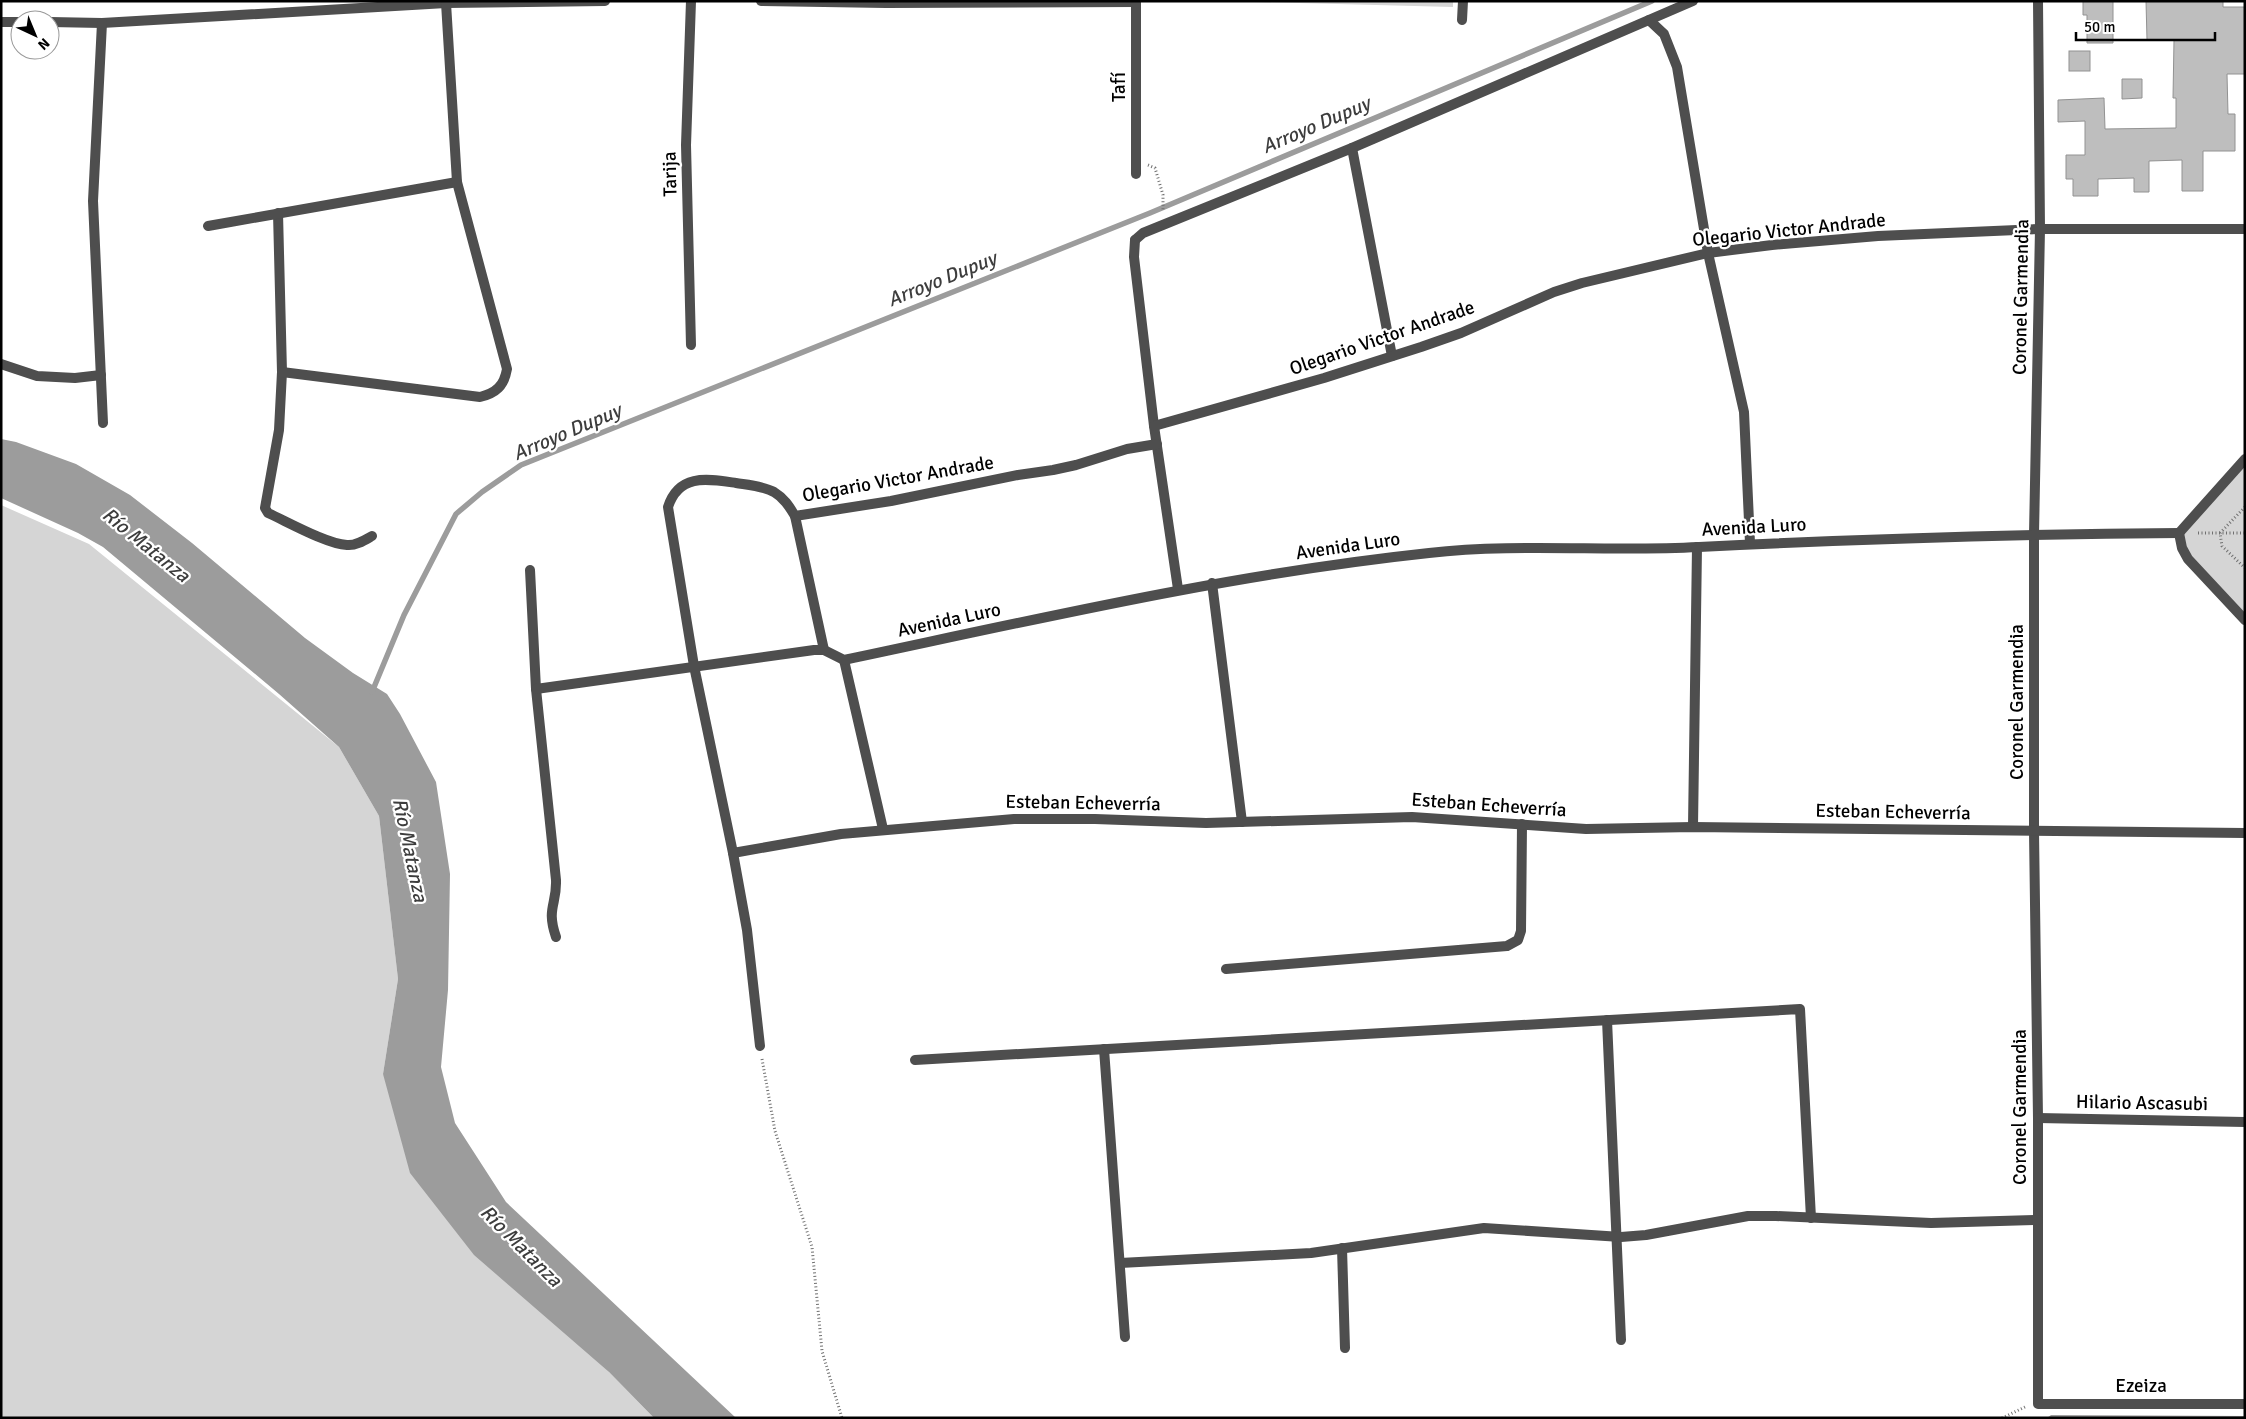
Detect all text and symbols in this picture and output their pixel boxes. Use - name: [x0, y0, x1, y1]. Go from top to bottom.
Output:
- north arrow: [10, 10, 60, 60]
- scale bar: [2076, 10, 2215, 42]
- text: 50 m: [2084, 18, 2115, 36]
- text: N: [34, 34, 53, 53]
- street label: Tafí: [1107, 71, 1131, 102]
- water label: Arroyo Dupuy: [1258, 90, 1376, 159]
- street label: Tarija: [658, 151, 682, 197]
- street label: Olegario Victor Andrade: [1691, 208, 1887, 252]
- street label: Coronel Garmendia: [2008, 219, 2034, 375]
- water label: Arroyo Dupuy: [884, 245, 1003, 312]
- street label: Olegario Victor Andrade: [1286, 295, 1478, 381]
- water label: Arroyo Dupuy: [509, 397, 627, 466]
- street label: Olegario Victor Andrade: [800, 450, 996, 508]
- water label: Río Matanza: [97, 502, 195, 588]
- street label: Avenida Luro: [1701, 512, 1807, 542]
- street label: Avenida Luro: [1294, 527, 1402, 565]
- street label: Avenida Luro: [895, 597, 1003, 643]
- street label: Coronel Garmendia: [2005, 624, 2029, 780]
- street label: Esteban Echeverría: [1411, 788, 1567, 822]
- street label: Esteban Echeverría: [1005, 790, 1161, 816]
- water label: Río Matanza: [387, 796, 433, 905]
- street label: Esteban Echeverría: [1815, 799, 1971, 825]
- street label: Coronel Garmendia: [2008, 1029, 2032, 1185]
- street label: Hilario Ascasubi: [2076, 1090, 2208, 1116]
- water label: Río Matanza: [475, 1200, 568, 1293]
- street label: Ezeiza: [2115, 1374, 2167, 1398]

